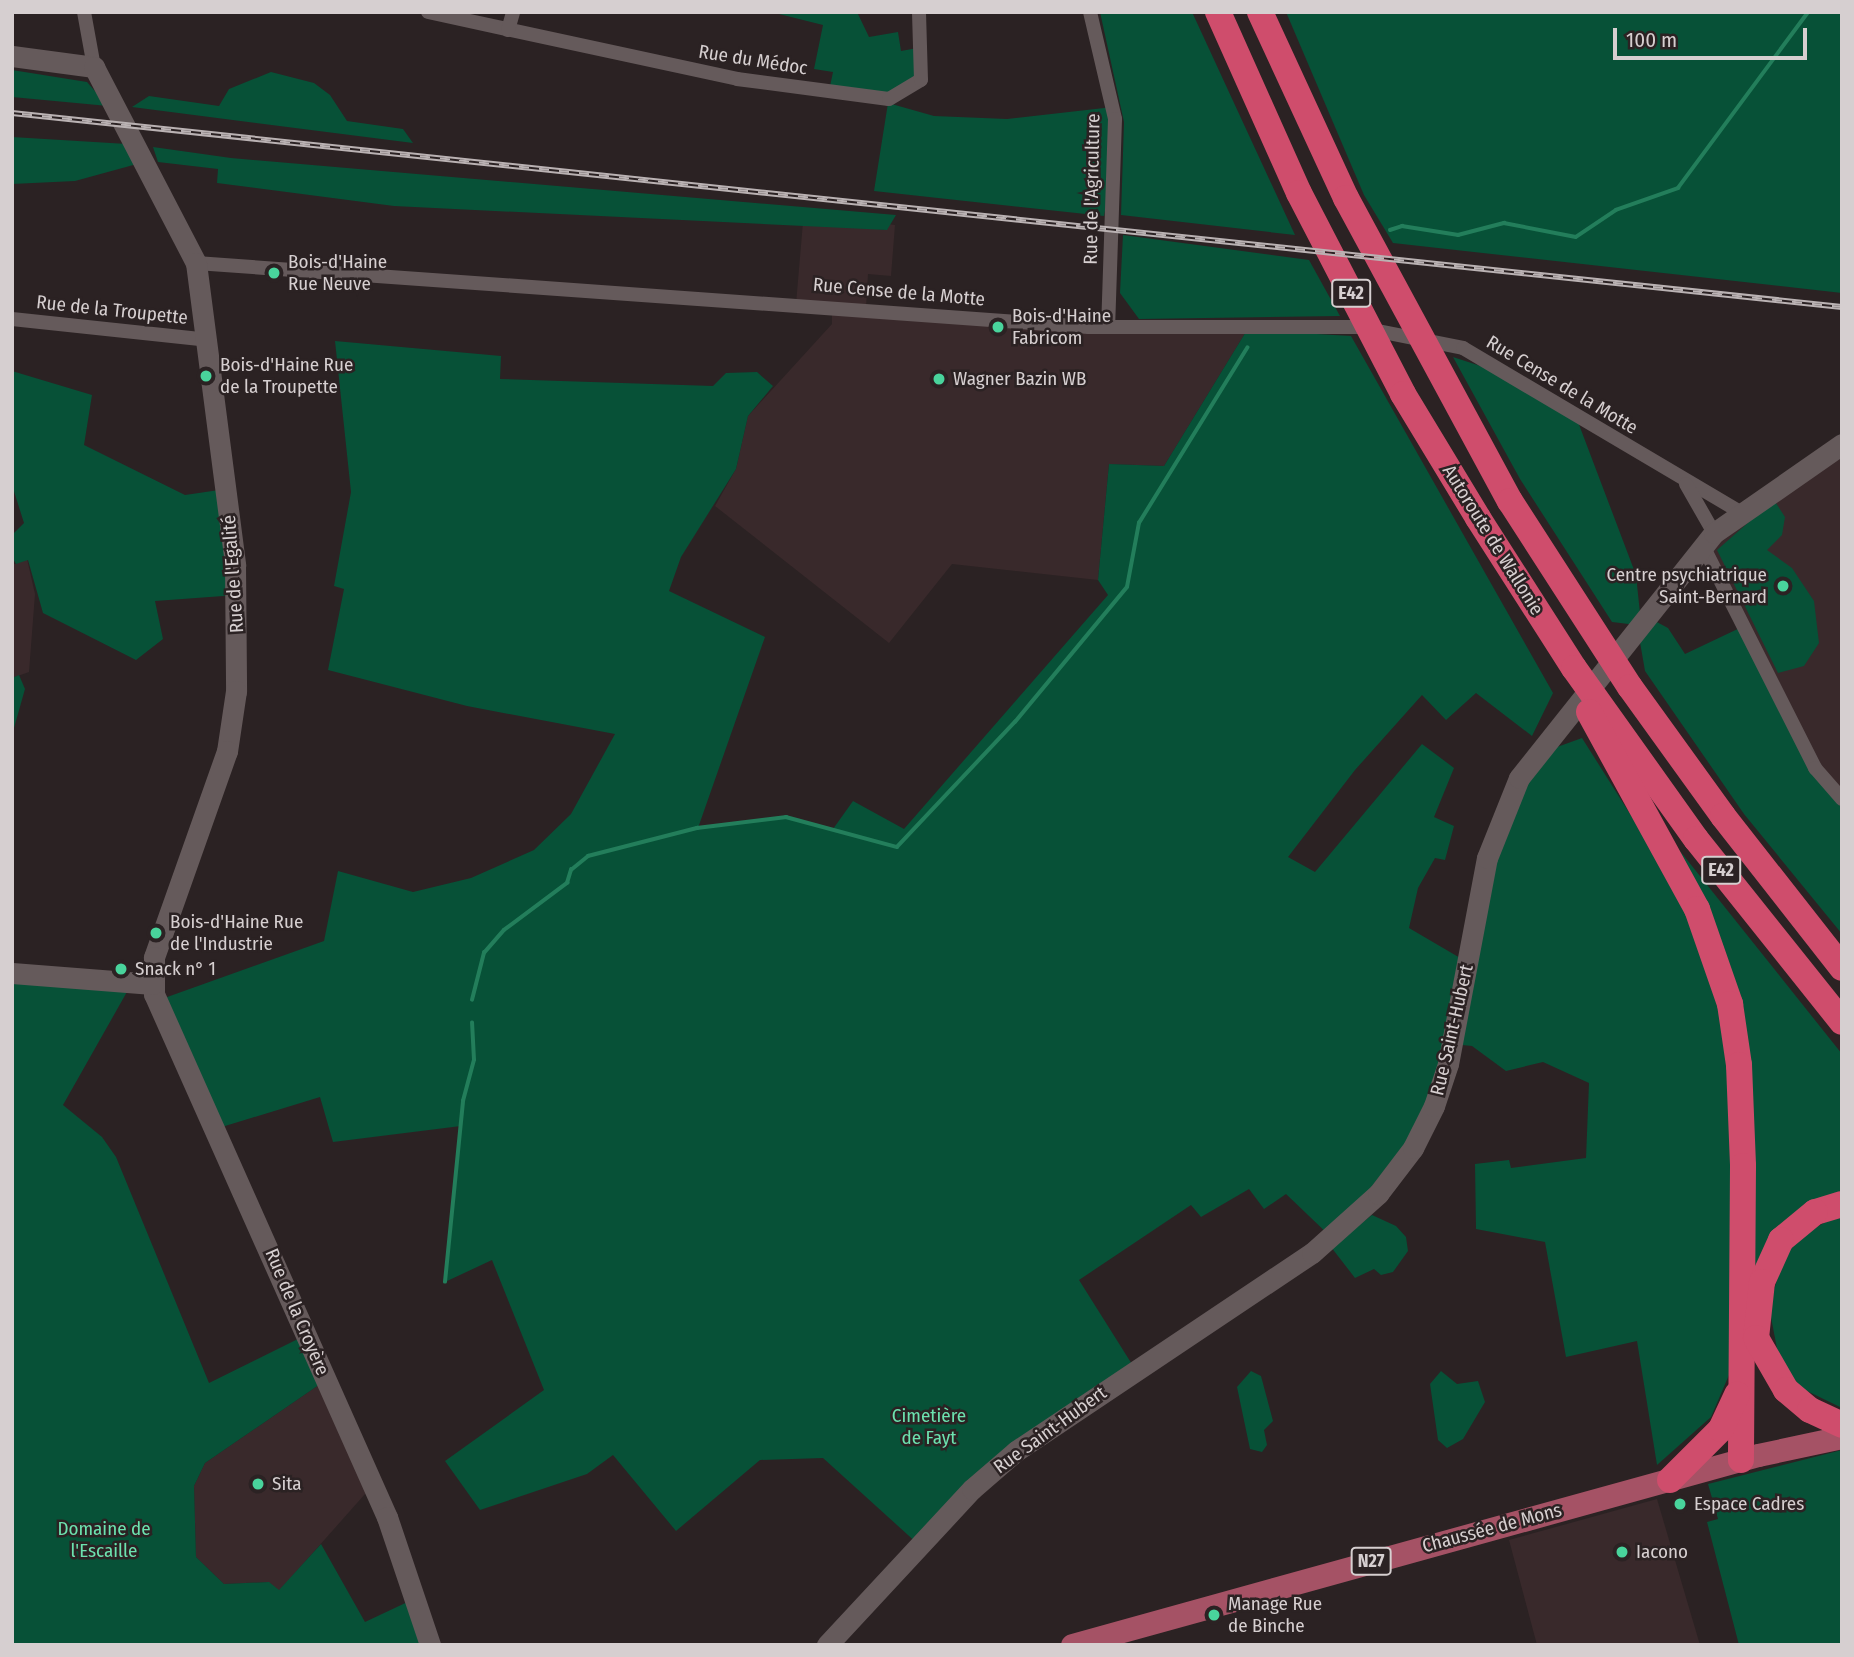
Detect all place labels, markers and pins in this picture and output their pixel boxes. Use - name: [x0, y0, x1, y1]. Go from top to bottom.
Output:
- place label: Bois-d'Haine Rue Neuve: [288, 251, 387, 295]
- marker: Bois-d'Haine Rue Neuve: [266, 265, 282, 281]
- place label: Bois-d'Haine Fabricom: [1012, 305, 1111, 349]
- marker: Bois-d'Haine Fabricom: [990, 319, 1006, 335]
- place label: Bois-d'Haine Rue de la Troupette: [220, 354, 353, 398]
- marker: Bois-d'Haine Rue de la Troupette: [198, 368, 214, 384]
- place label: Wagner Bazin WB: [953, 368, 1086, 390]
- marker: Wagner Bazin WB: [931, 371, 947, 387]
- place label: Centre psychiatrique Saint-Bernard: [1606, 564, 1767, 608]
- marker: Centre psychiatrique Saint-Bernard: [1773, 576, 1793, 596]
- place label: Bois-d'Haine Rue de l'Industrie: [170, 911, 303, 955]
- marker: Bois-d'Haine Rue de l'Industrie: [148, 925, 164, 941]
- place label: Snack n° 1: [135, 958, 216, 980]
- marker: Snack n° 1: [113, 961, 129, 977]
- place label: Sita: [272, 1473, 302, 1495]
- marker: Sita: [250, 1476, 266, 1492]
- place label: Espace Cadres: [1694, 1493, 1804, 1515]
- marker: Espace Cadres: [1672, 1496, 1688, 1512]
- place label: Iacono: [1636, 1541, 1688, 1563]
- marker: Iacono: [1614, 1544, 1630, 1560]
- place label: Manage Rue de Binche: [1228, 1593, 1322, 1637]
- marker: Manage Rue de Binche: [1206, 1607, 1222, 1623]

